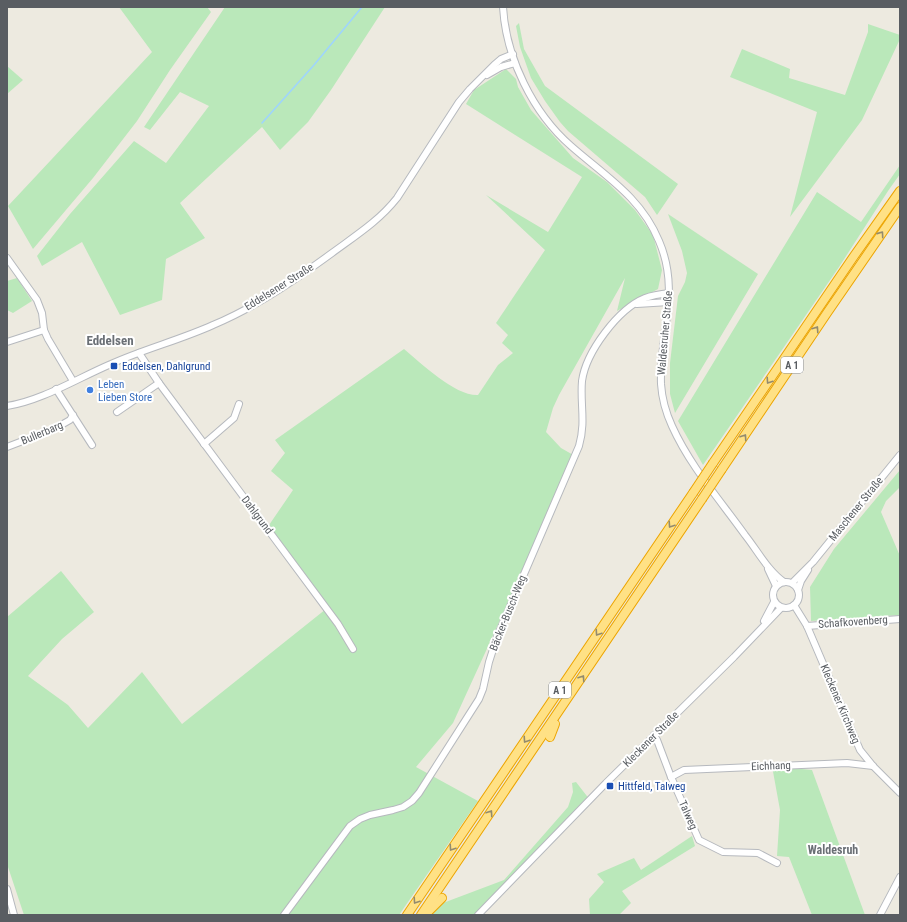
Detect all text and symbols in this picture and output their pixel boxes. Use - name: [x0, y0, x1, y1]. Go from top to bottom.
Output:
- one-way arrow: [876, 232, 883, 239]
- street label: Eddelsener Straße: [242, 261, 316, 313]
- street label: Waldesruher Straße: [655, 290, 675, 376]
- one-way arrow: [811, 326, 819, 333]
- district label: Eddelsen: [86, 333, 134, 348]
- road number: A 1: [781, 357, 803, 373]
- place label: Eddelsen, Dahlgrund: [122, 360, 210, 373]
- marker: Eddelsen, Dahlgrund: [109, 361, 119, 371]
- one-way arrow: [766, 377, 774, 384]
- place label: Leben Lieben Store: [98, 378, 152, 404]
- marker: Leben Lieben Store: [85, 385, 95, 395]
- street label: Bullerbarg: [19, 418, 65, 448]
- one-way arrow: [739, 434, 746, 441]
- street label: Maschener Straße: [826, 474, 886, 544]
- street label: Dahlgrund: [238, 493, 276, 537]
- one-way arrow: [668, 521, 676, 528]
- street label: Bäcker-Busch-Weg: [487, 573, 529, 653]
- street label: Schafkovenberg: [818, 613, 888, 631]
- one-way arrow: [595, 629, 603, 636]
- street label: Kleckener Kirchweg: [817, 662, 863, 746]
- one-way arrow: [577, 675, 585, 682]
- road number: A 1: [549, 682, 571, 698]
- street label: Kleckener Straße: [620, 708, 682, 770]
- one-way arrow: [524, 736, 531, 743]
- street label: Eichhang: [751, 759, 791, 773]
- place label: Hittfeld, Talweg: [618, 780, 685, 793]
- marker: Hittfeld, Talweg: [605, 781, 615, 791]
- street label: Talweg: [676, 798, 700, 832]
- one-way arrow: [485, 810, 493, 817]
- district label: Waldesruh: [808, 843, 858, 857]
- one-way arrow: [449, 844, 457, 851]
- one-way arrow: [413, 897, 421, 904]

